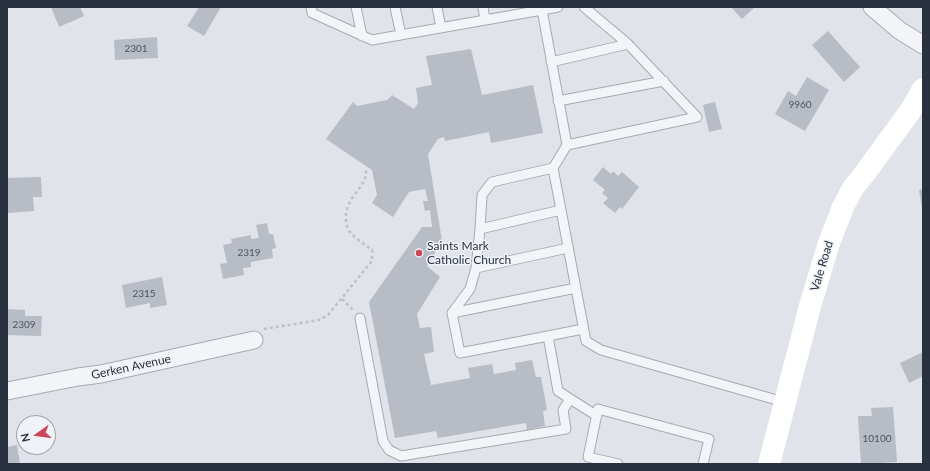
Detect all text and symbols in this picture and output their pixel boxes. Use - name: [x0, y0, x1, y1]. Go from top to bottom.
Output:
- house number: 2301: [124, 43, 148, 55]
- house number: 9960: [788, 99, 812, 111]
- place label: Saints Mark Catholic Church: [427, 239, 511, 267]
- street label: Vale Road: [808, 239, 836, 293]
- house number: 2319: [237, 247, 261, 259]
- marker: Saints Mark Catholic Church: [414, 248, 424, 258]
- house number: 2315: [132, 288, 156, 300]
- house number: 2309: [12, 319, 36, 331]
- street label: Gerken Avenue: [90, 352, 172, 382]
- north arrow: [16, 415, 56, 455]
- text: N: [18, 432, 32, 443]
- house number: 10100: [863, 433, 891, 445]

